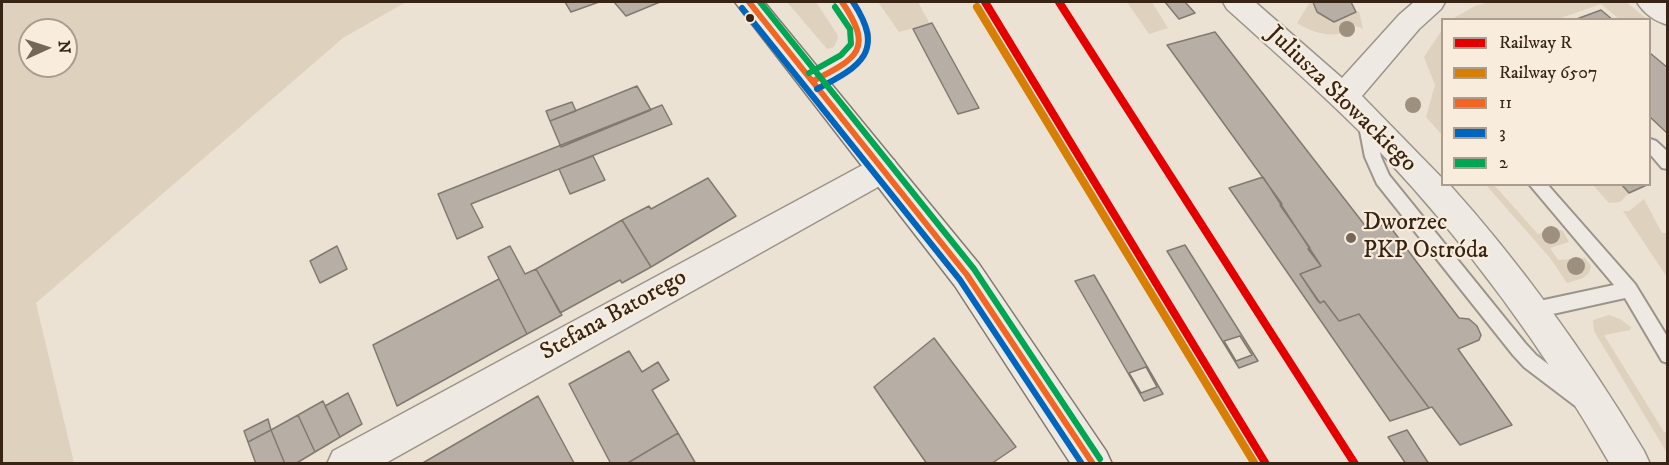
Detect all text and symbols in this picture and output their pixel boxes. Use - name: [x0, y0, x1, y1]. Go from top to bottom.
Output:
- unlabelled marker: [744, 12, 756, 24]
- north arrow: [18, 18, 78, 78]
- legend: [1441, 18, 1651, 186]
- street label: Juliusza Słowackiego: [1260, 21, 1422, 179]
- text: Railway R: [1499, 32, 1572, 54]
- text: N: [54, 40, 74, 54]
- text: Railway 6507: [1499, 62, 1597, 84]
- text: 11: [1499, 92, 1512, 114]
- text: 3: [1499, 122, 1506, 144]
- text: 2: [1499, 152, 1508, 174]
- place label: Dworzec PKP Ostróda: [1363, 210, 1488, 266]
- marker: Dworzec PKP Ostróda: [1344, 231, 1358, 245]
- street label: Stefana Batorego: [536, 264, 692, 368]

